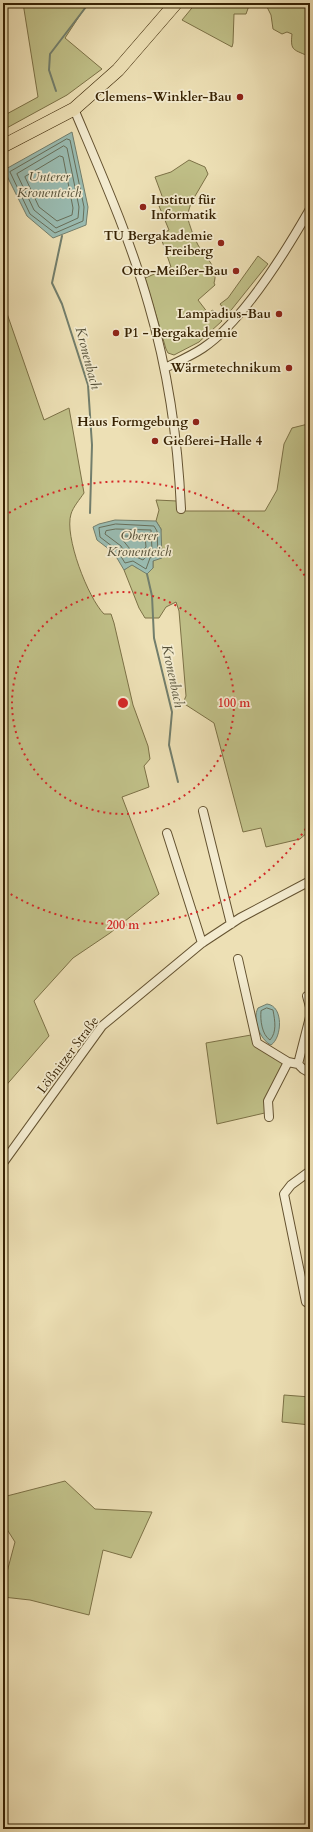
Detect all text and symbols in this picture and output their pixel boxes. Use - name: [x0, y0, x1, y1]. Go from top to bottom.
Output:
- place label: Clemens-Winkler-Bau: [95, 88, 232, 106]
- marker: Clemens-Winkler-Bau: [235, 92, 245, 102]
- water label: Unterer Kronenteich: [17, 167, 82, 202]
- place label: Institut für Informatik: [151, 191, 218, 224]
- marker: Institut für Informatik: [138, 202, 148, 212]
- place label: TU Bergakademie Freiberg: [104, 227, 213, 260]
- marker: TU Bergakademie Freiberg: [216, 238, 226, 248]
- place label: Otto-Meißer-Bau: [122, 262, 228, 280]
- marker: Otto-Meißer-Bau: [231, 266, 241, 276]
- place label: Lampadius-Bau: [177, 305, 271, 323]
- marker: Lampadius-Bau: [274, 309, 284, 319]
- place label: P1 - Bergakademie: [124, 324, 238, 342]
- water label: Kronenbach: [71, 325, 106, 392]
- marker: P1 - Bergakademie: [111, 328, 121, 338]
- place label: Wärmetechnikum: [169, 359, 281, 377]
- marker: Wärmetechnikum: [284, 363, 294, 373]
- place label: Haus Formgebung: [77, 413, 188, 431]
- marker: Haus Formgebung: [191, 417, 201, 427]
- place label: Gießerei-Halle 4: [163, 432, 262, 450]
- marker: Gießerei-Halle 4: [150, 436, 160, 446]
- water label: Oberer Kronenteich: [107, 526, 172, 561]
- water label: Kronenbach: [157, 643, 189, 710]
- text: 100 m: [218, 695, 251, 711]
- centre of rings: [116, 696, 130, 710]
- text: 200 m: [107, 917, 140, 933]
- street label: Lößnitzer Straße: [33, 1013, 103, 1097]

